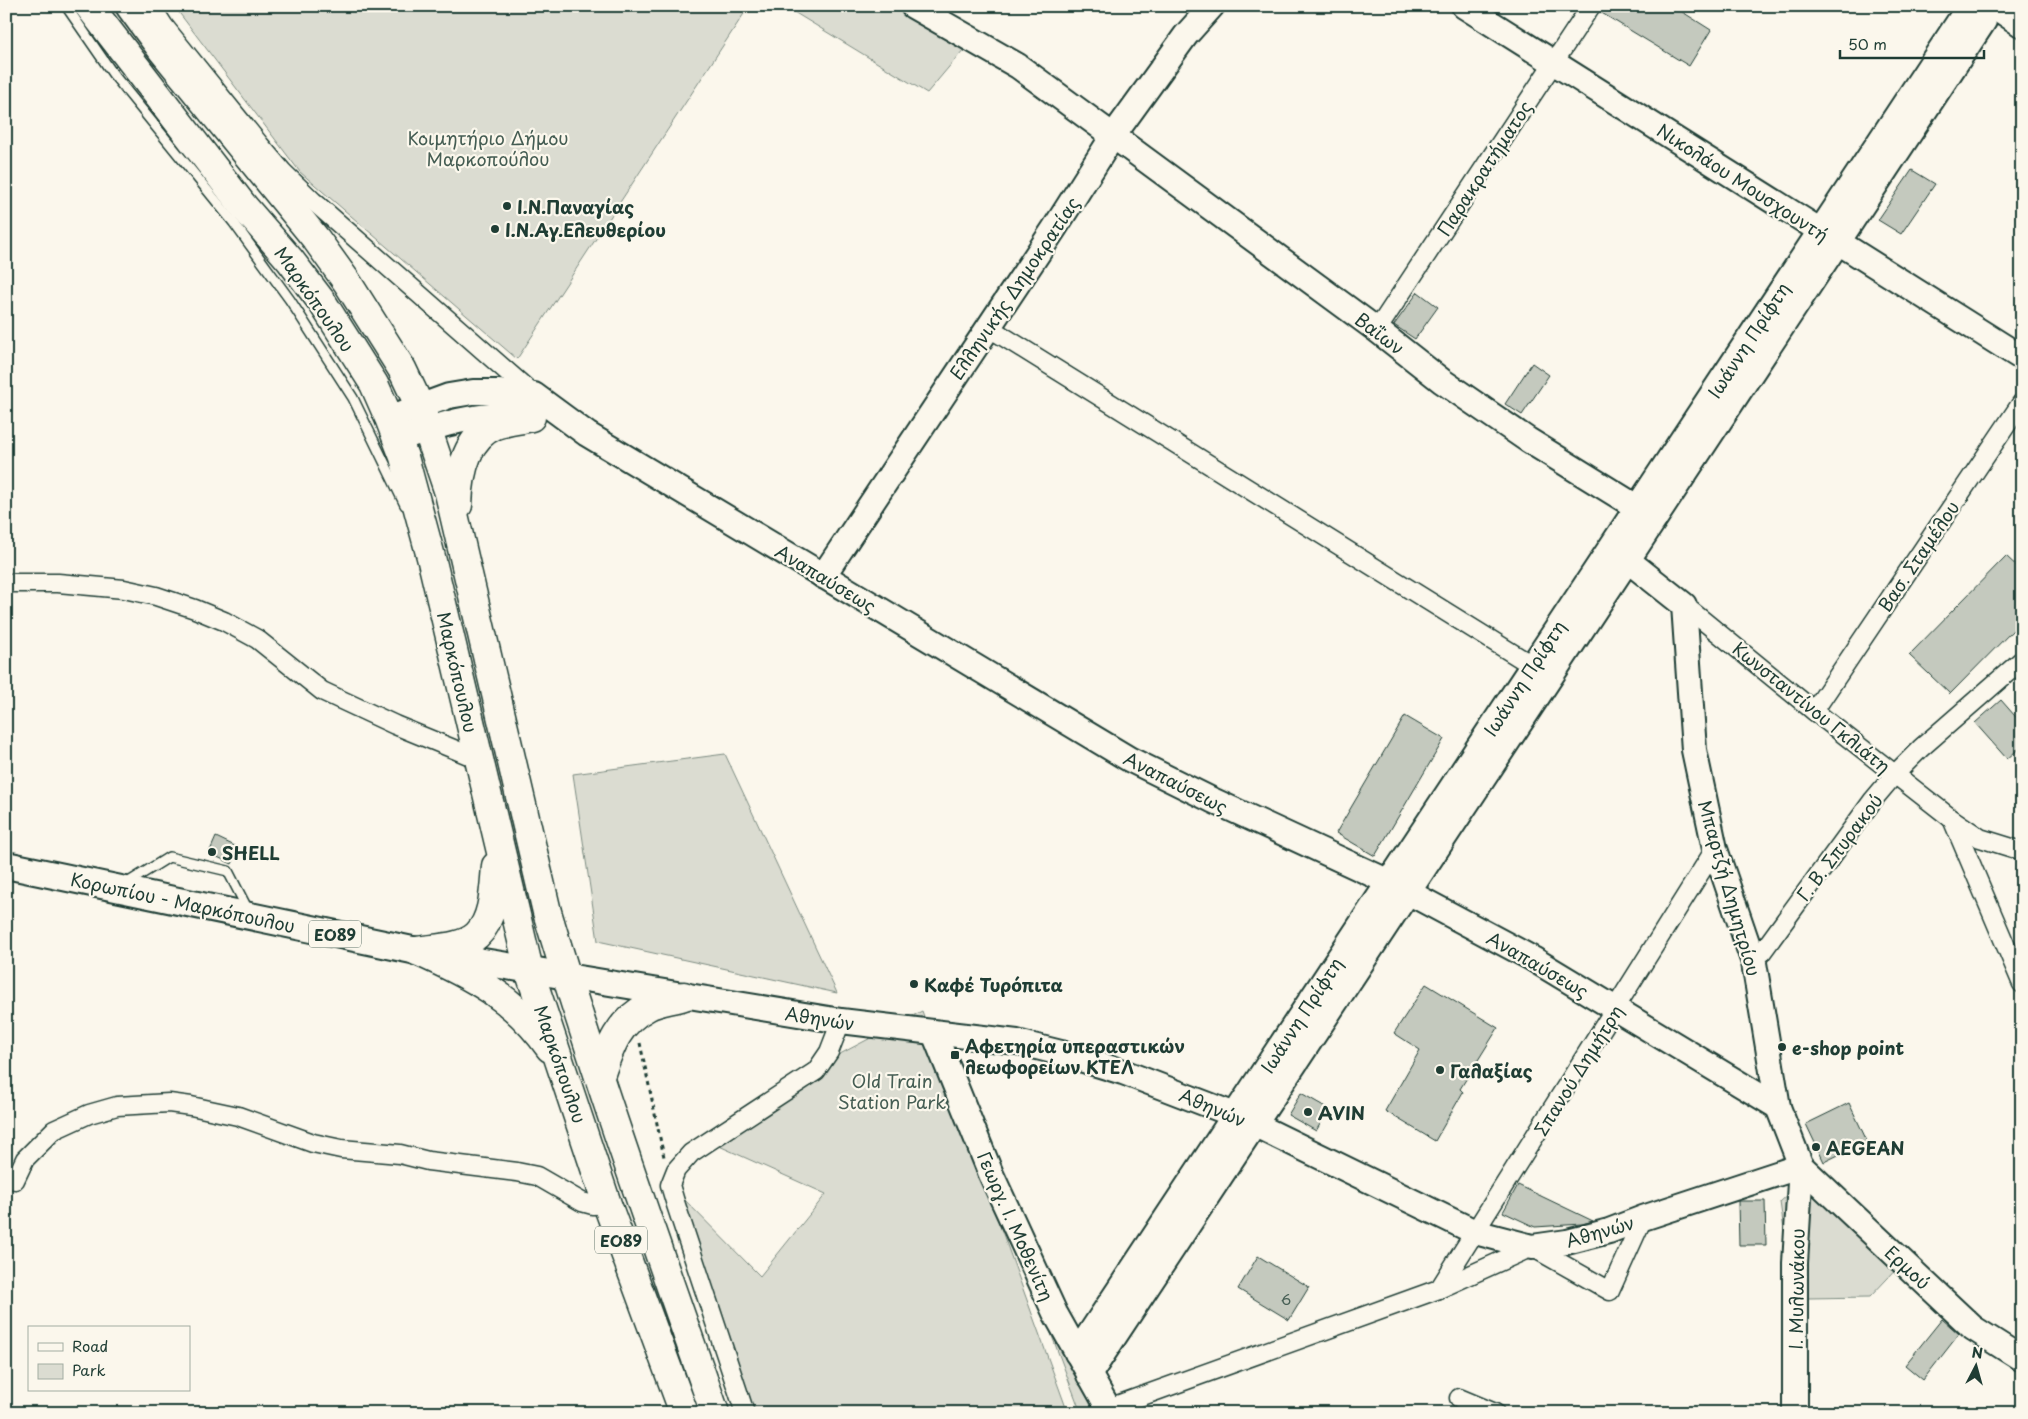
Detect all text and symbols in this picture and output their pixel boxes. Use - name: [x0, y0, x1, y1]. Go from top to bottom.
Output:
- scale bar: [1840, 28, 1984, 60]
- text: 50 m: [1848, 32, 1887, 55]
- street label: Παρακρατήματος: [1430, 95, 1538, 241]
- street label: Νικολάου Μουσχουντή: [1652, 116, 1834, 248]
- park label: Κοιμητήριο Δήμου Μαρκοπούλου: [408, 124, 568, 172]
- street label: Ελληνικής Δημοκρατίας: [943, 191, 1085, 385]
- place label: Ι.Ν.Παναγίας: [517, 193, 634, 220]
- marker: Ι.Ν.Παναγίας: [501, 200, 513, 212]
- place label: Ι.Ν.Αγ.Ελευθερίου: [505, 216, 666, 243]
- marker: Ι.Ν.Αγ.Ελευθερίου: [489, 223, 501, 235]
- street label: Μαρκόπουλου: [269, 241, 361, 357]
- street label: Ιωάννη Πρίφτη: [1700, 277, 1796, 403]
- street label: Βαΐων: [1350, 305, 1410, 361]
- street label: Βασ. Σταμέλου: [1871, 495, 1965, 617]
- street label: Αναπαύσεως: [770, 537, 882, 619]
- street label: Μαρκόπουλου: [431, 609, 485, 735]
- street label: Ιωάννη Πρίφτη: [1476, 615, 1572, 741]
- street label: Κωνσταντίνου Γκλιάτη: [1727, 635, 1897, 779]
- street label: Αναπαύσεως: [1119, 744, 1233, 820]
- street label: Γ. Β. Σπυρακού: [1790, 788, 1888, 906]
- street label: Μπαρτζή Δημητρίου: [1692, 797, 1768, 979]
- place label: SHELL: [222, 839, 280, 866]
- marker: SHELL: [206, 846, 218, 858]
- street label: Κορωπίου - Μαρκόπουλου: [68, 865, 298, 939]
- road number: ΕΟ89: [309, 921, 361, 948]
- street label: Αναπαύσεως: [1482, 924, 1594, 1004]
- street label: Ιωάννη Πρίφτη: [1253, 952, 1349, 1078]
- place label: Καφέ Τυρóπιτα: [924, 971, 1064, 998]
- marker: Καφέ Τυρóπιτα: [908, 978, 920, 990]
- street label: Αθηνών: [783, 999, 857, 1037]
- street label: Σπανού Δημήτρη: [1527, 999, 1629, 1141]
- street label: Μαρκόπουλου: [528, 1001, 594, 1127]
- place label: Αφετηρία υπεραστικών λεωφορείων ΚΤΕΛ: [965, 1032, 1185, 1080]
- place label: e-shop point: [1792, 1034, 1905, 1061]
- marker: e-shop point: [1776, 1041, 1788, 1053]
- marker: Αφετηρία υπεραστικών λεωφορείων ΚΤΕΛ: [949, 1049, 961, 1061]
- place label: Γαλαξίας: [1450, 1057, 1533, 1084]
- marker: Γαλαξίας: [1434, 1064, 1446, 1076]
- park label: Old Train Station Park: [838, 1067, 946, 1115]
- street label: Αθηνών: [1175, 1081, 1251, 1133]
- place label: AVIN: [1318, 1099, 1365, 1126]
- marker: AVIN: [1302, 1106, 1314, 1118]
- place label: AEGEAN: [1826, 1134, 1905, 1161]
- marker: AEGEAN: [1810, 1141, 1822, 1153]
- street label: Γεωργ. Ι. Μοθενίτη: [971, 1147, 1061, 1305]
- street label: Αθηνών: [1563, 1208, 1637, 1254]
- road number: ΕΟ89: [595, 1226, 647, 1254]
- street label: Ι. Μυλωνάκου: [1781, 1228, 1811, 1350]
- street label: Ερμού: [1879, 1239, 1937, 1295]
- house number: 6: [1281, 1287, 1291, 1310]
- legend: [28, 1326, 190, 1392]
- text: Road: [72, 1334, 108, 1357]
- north arrow: [1950, 1342, 2000, 1392]
- text: N: [1971, 1342, 1984, 1364]
- text: Park: [72, 1358, 106, 1381]

